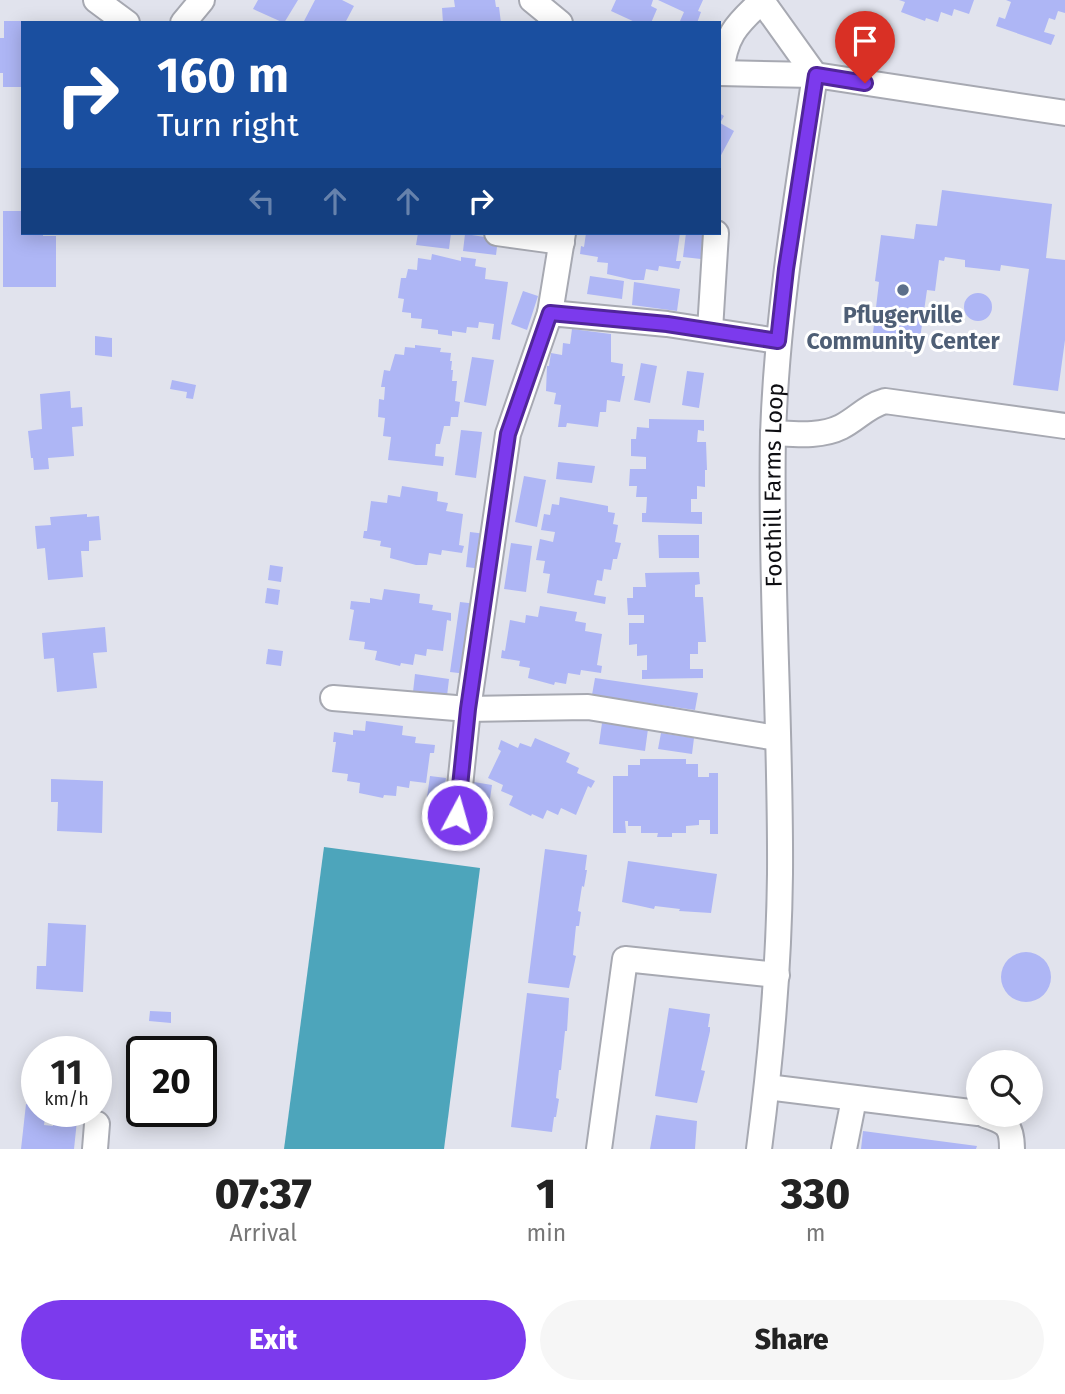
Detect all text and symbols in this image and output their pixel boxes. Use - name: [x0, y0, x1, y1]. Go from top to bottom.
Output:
- pin: [835, 11, 895, 83]
- icon: arrive: [846, 22, 884, 60]
- text: 160 m: [157, 46, 289, 105]
- icon: right: [42, 49, 133, 140]
- text: Turn right: [157, 106, 299, 144]
- icon: left: [243, 182, 281, 220]
- icon: ahead: [316, 182, 354, 220]
- icon: ahead: [389, 182, 427, 220]
- icon: right: [462, 182, 500, 220]
- marker: Pflugerville Community Center: [895, 282, 911, 298]
- place label: Pflugerville Community Center: [806, 301, 1000, 355]
- street label: Foothill Farms Loop: [758, 382, 790, 588]
- position arrow: [420, 778, 494, 852]
- speed limit sign: 20: [126, 1036, 217, 1127]
- map controls: [966, 1050, 1043, 1127]
- button: search: [966, 1050, 1043, 1127]
- text: 11: [51, 1051, 82, 1093]
- text: km/h: [44, 1088, 89, 1110]
- text: 07:37: [215, 1169, 312, 1219]
- text: 1: [536, 1169, 556, 1219]
- text: 330: [781, 1169, 850, 1219]
- text: Arrival: [230, 1219, 297, 1247]
- text: min: [526, 1219, 566, 1247]
- text: m: [806, 1219, 825, 1247]
- button: Exit: [21, 1300, 526, 1380]
- button: Share: [540, 1300, 1044, 1380]

